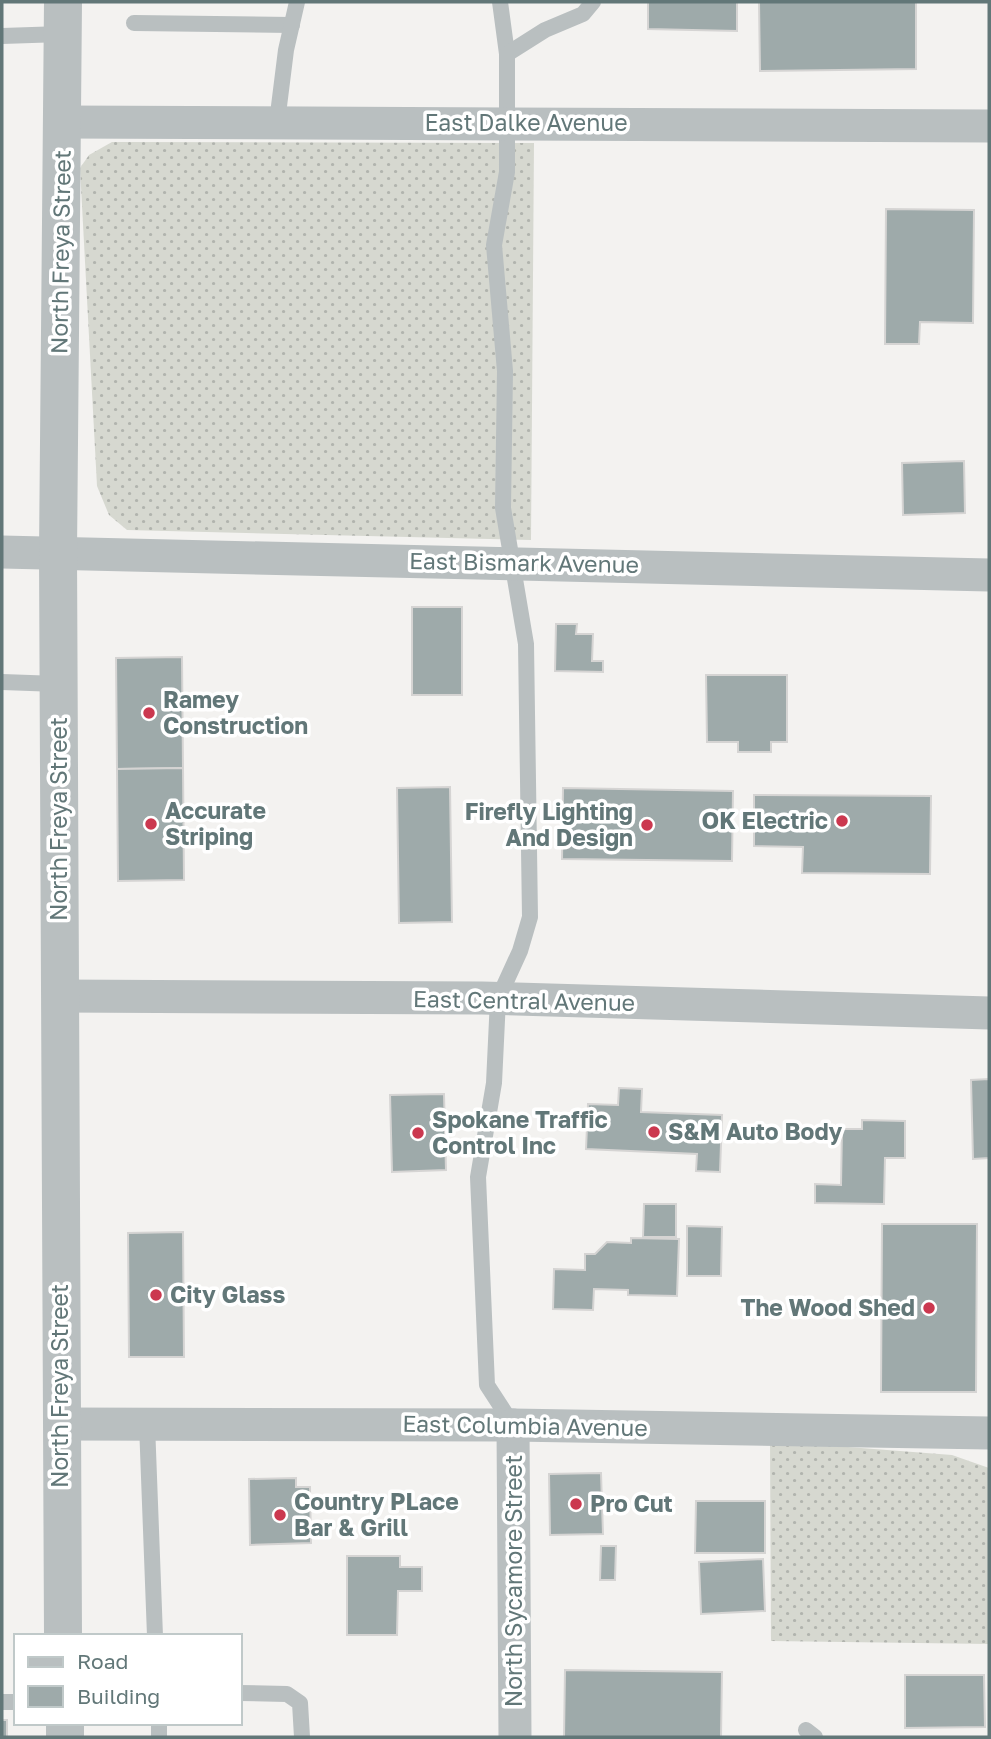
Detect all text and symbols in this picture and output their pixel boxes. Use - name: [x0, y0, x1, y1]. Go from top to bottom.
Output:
- street label: East Dalke Avenue: [424, 108, 628, 136]
- street label: North Freya Street: [44, 150, 76, 354]
- street label: East Bismark Avenue: [409, 546, 639, 578]
- place label: Ramey Construction: [163, 685, 308, 739]
- marker: Ramey Construction: [141, 705, 157, 721]
- street label: North Freya Street: [44, 717, 72, 921]
- place label: Accurate Striping: [165, 796, 266, 850]
- place label: Firefly Lighting And Design: [465, 797, 633, 851]
- place label: OK Electric: [701, 806, 828, 834]
- marker: OK Electric: [834, 813, 850, 829]
- marker: Accurate Striping: [143, 816, 159, 832]
- marker: Firefly Lighting And Design: [639, 817, 655, 833]
- street label: East Central Avenue: [413, 984, 635, 1016]
- place label: Spokane Traffic Control Inc: [432, 1105, 608, 1159]
- place label: S&M Auto Body: [668, 1117, 843, 1145]
- marker: S&M Auto Body: [646, 1124, 662, 1140]
- marker: Spokane Traffic Control Inc: [410, 1125, 426, 1141]
- place label: City Glass: [170, 1280, 285, 1308]
- street label: North Freya Street: [45, 1284, 73, 1488]
- marker: City Glass: [148, 1287, 164, 1303]
- place label: The Wood Shed: [740, 1293, 915, 1321]
- marker: The Wood Shed: [921, 1300, 937, 1316]
- street label: East Columbia Avenue: [402, 1409, 648, 1441]
- street label: North Sycamore Street: [499, 1455, 527, 1707]
- place label: Country PLace Bar & Grill: [294, 1487, 459, 1541]
- place label: Pro Cut: [590, 1489, 673, 1517]
- marker: Pro Cut: [568, 1496, 584, 1512]
- marker: Country PLace Bar & Grill: [272, 1507, 288, 1523]
- legend: [14, 1634, 242, 1725]
- text: Road: [77, 1648, 128, 1674]
- text: Building: [77, 1683, 160, 1709]

